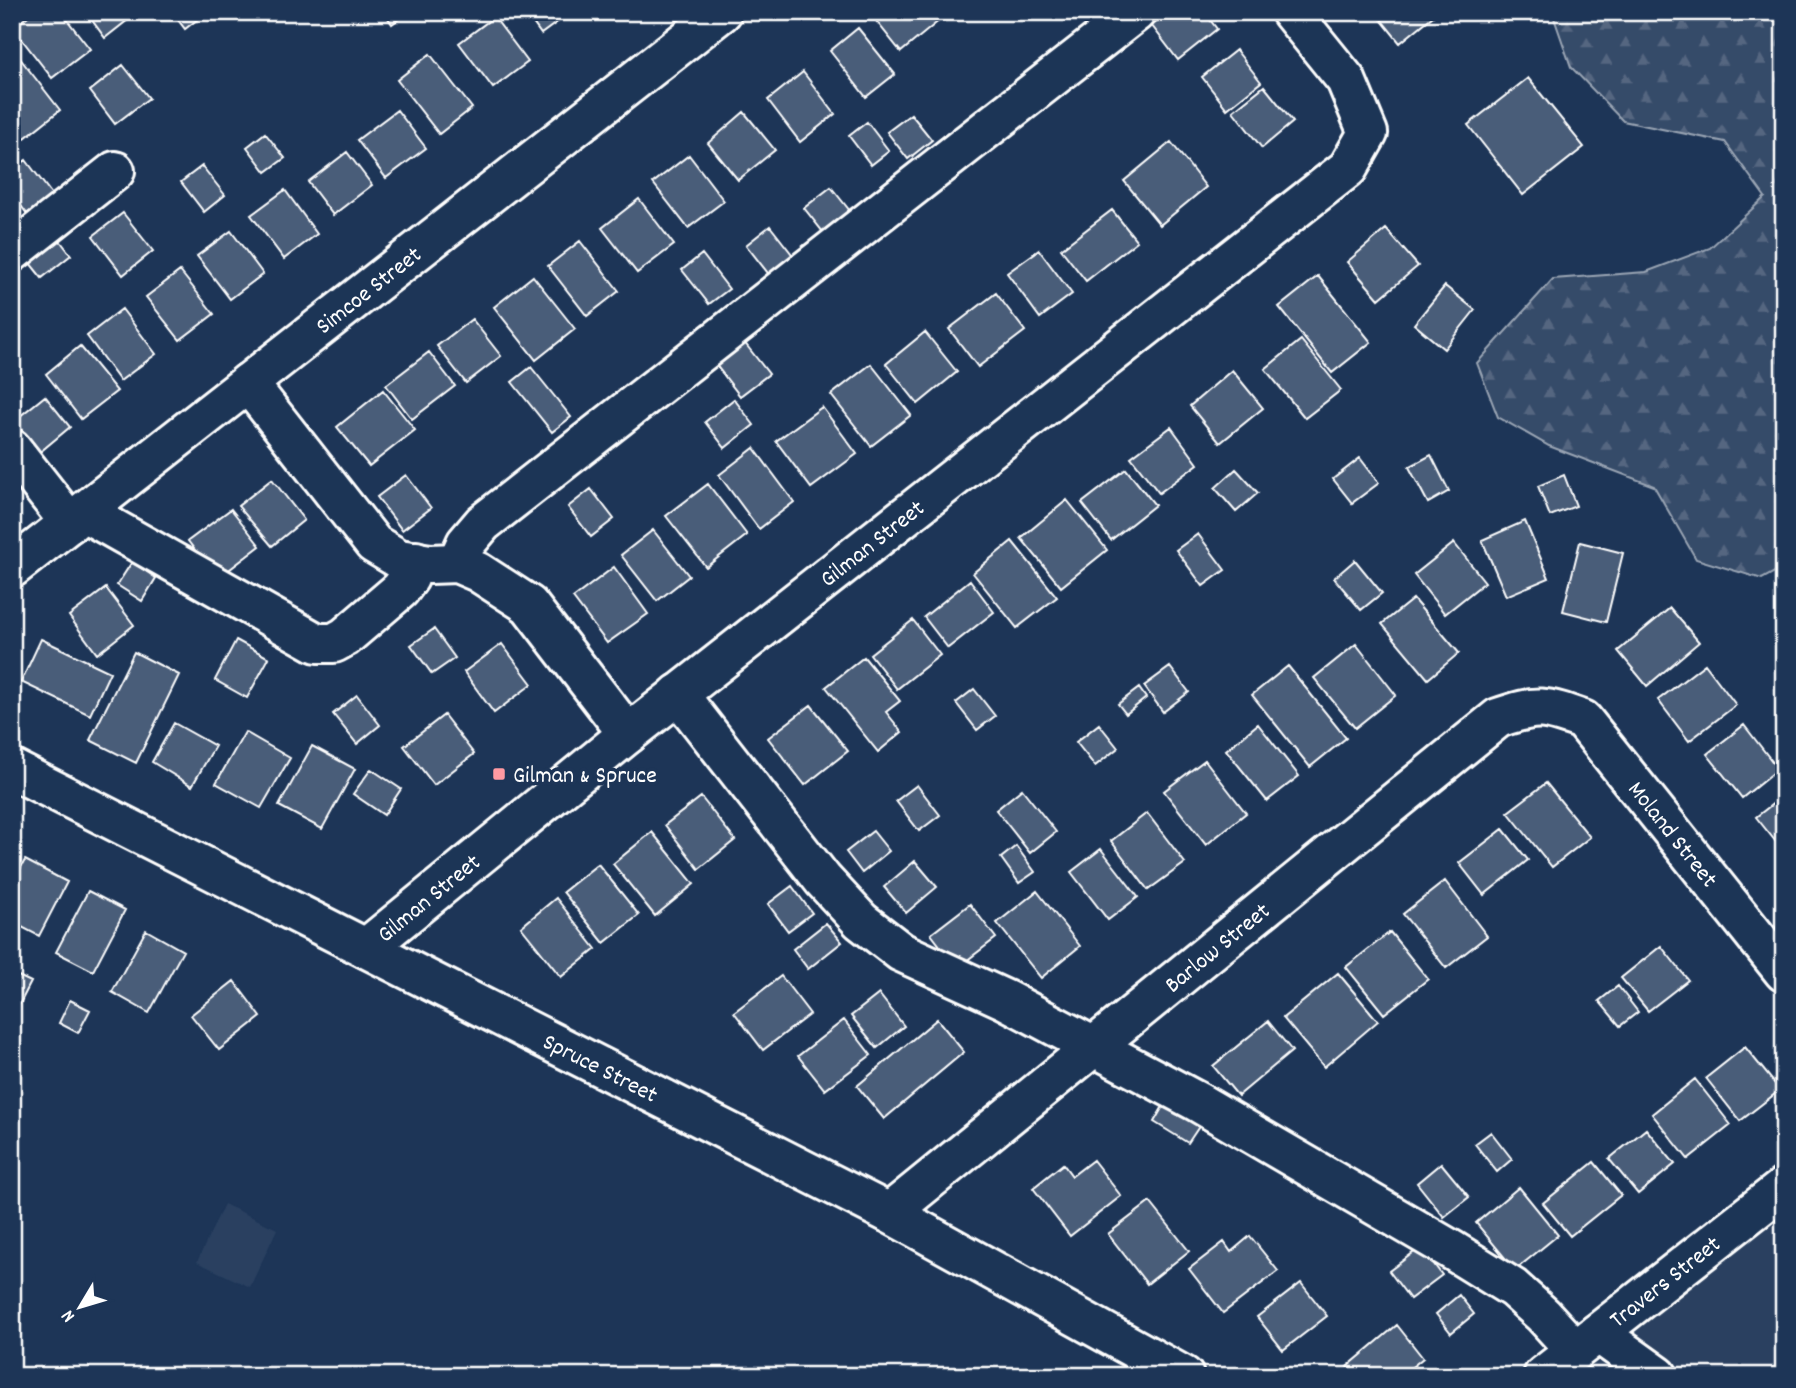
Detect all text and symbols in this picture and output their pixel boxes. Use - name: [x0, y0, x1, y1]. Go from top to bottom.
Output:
- street label: Simcoe Street: [310, 239, 430, 344]
- street label: Gilman Street: [814, 493, 933, 597]
- place label: Gilman & Spruce: [513, 760, 657, 794]
- marker: Gilman & Spruce: [491, 766, 507, 782]
- street label: Moland Street: [1618, 775, 1724, 896]
- street label: Gilman Street: [371, 847, 489, 952]
- street label: Barlow Street: [1158, 896, 1279, 1002]
- street label: Spruce Street: [536, 1026, 663, 1113]
- street label: Travers Street: [1603, 1229, 1729, 1338]
- north arrow: [46, 1272, 116, 1342]
- text: N: [56, 1303, 83, 1327]

